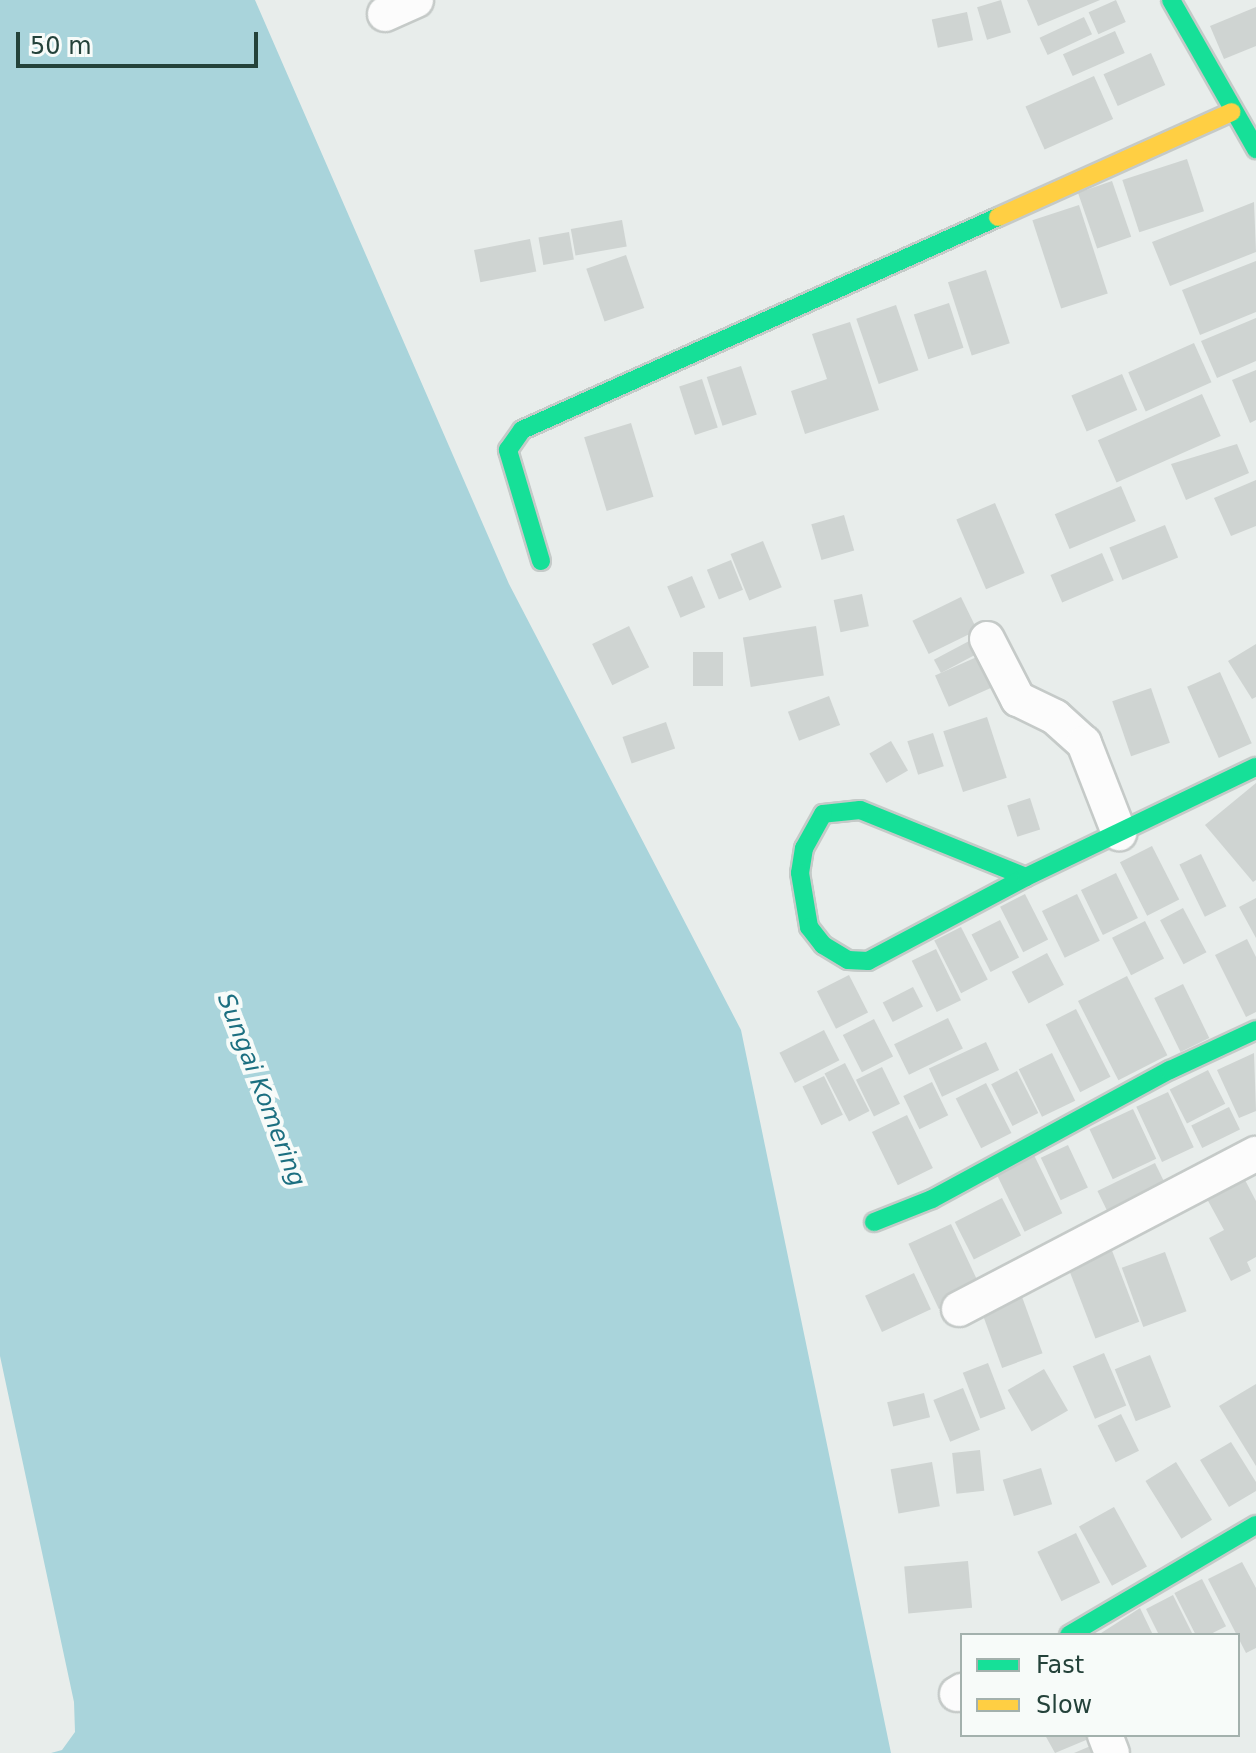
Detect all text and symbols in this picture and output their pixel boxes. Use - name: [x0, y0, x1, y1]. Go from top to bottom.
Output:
- scale bar: [20, 16, 262, 66]
- text: 50 m: [30, 32, 92, 60]
- water label: Sungai Komering: [211, 989, 311, 1191]
- legend: [960, 1633, 1240, 1737]
- text: Fast: [1036, 1651, 1084, 1679]
- text: Slow: [1036, 1691, 1092, 1719]

